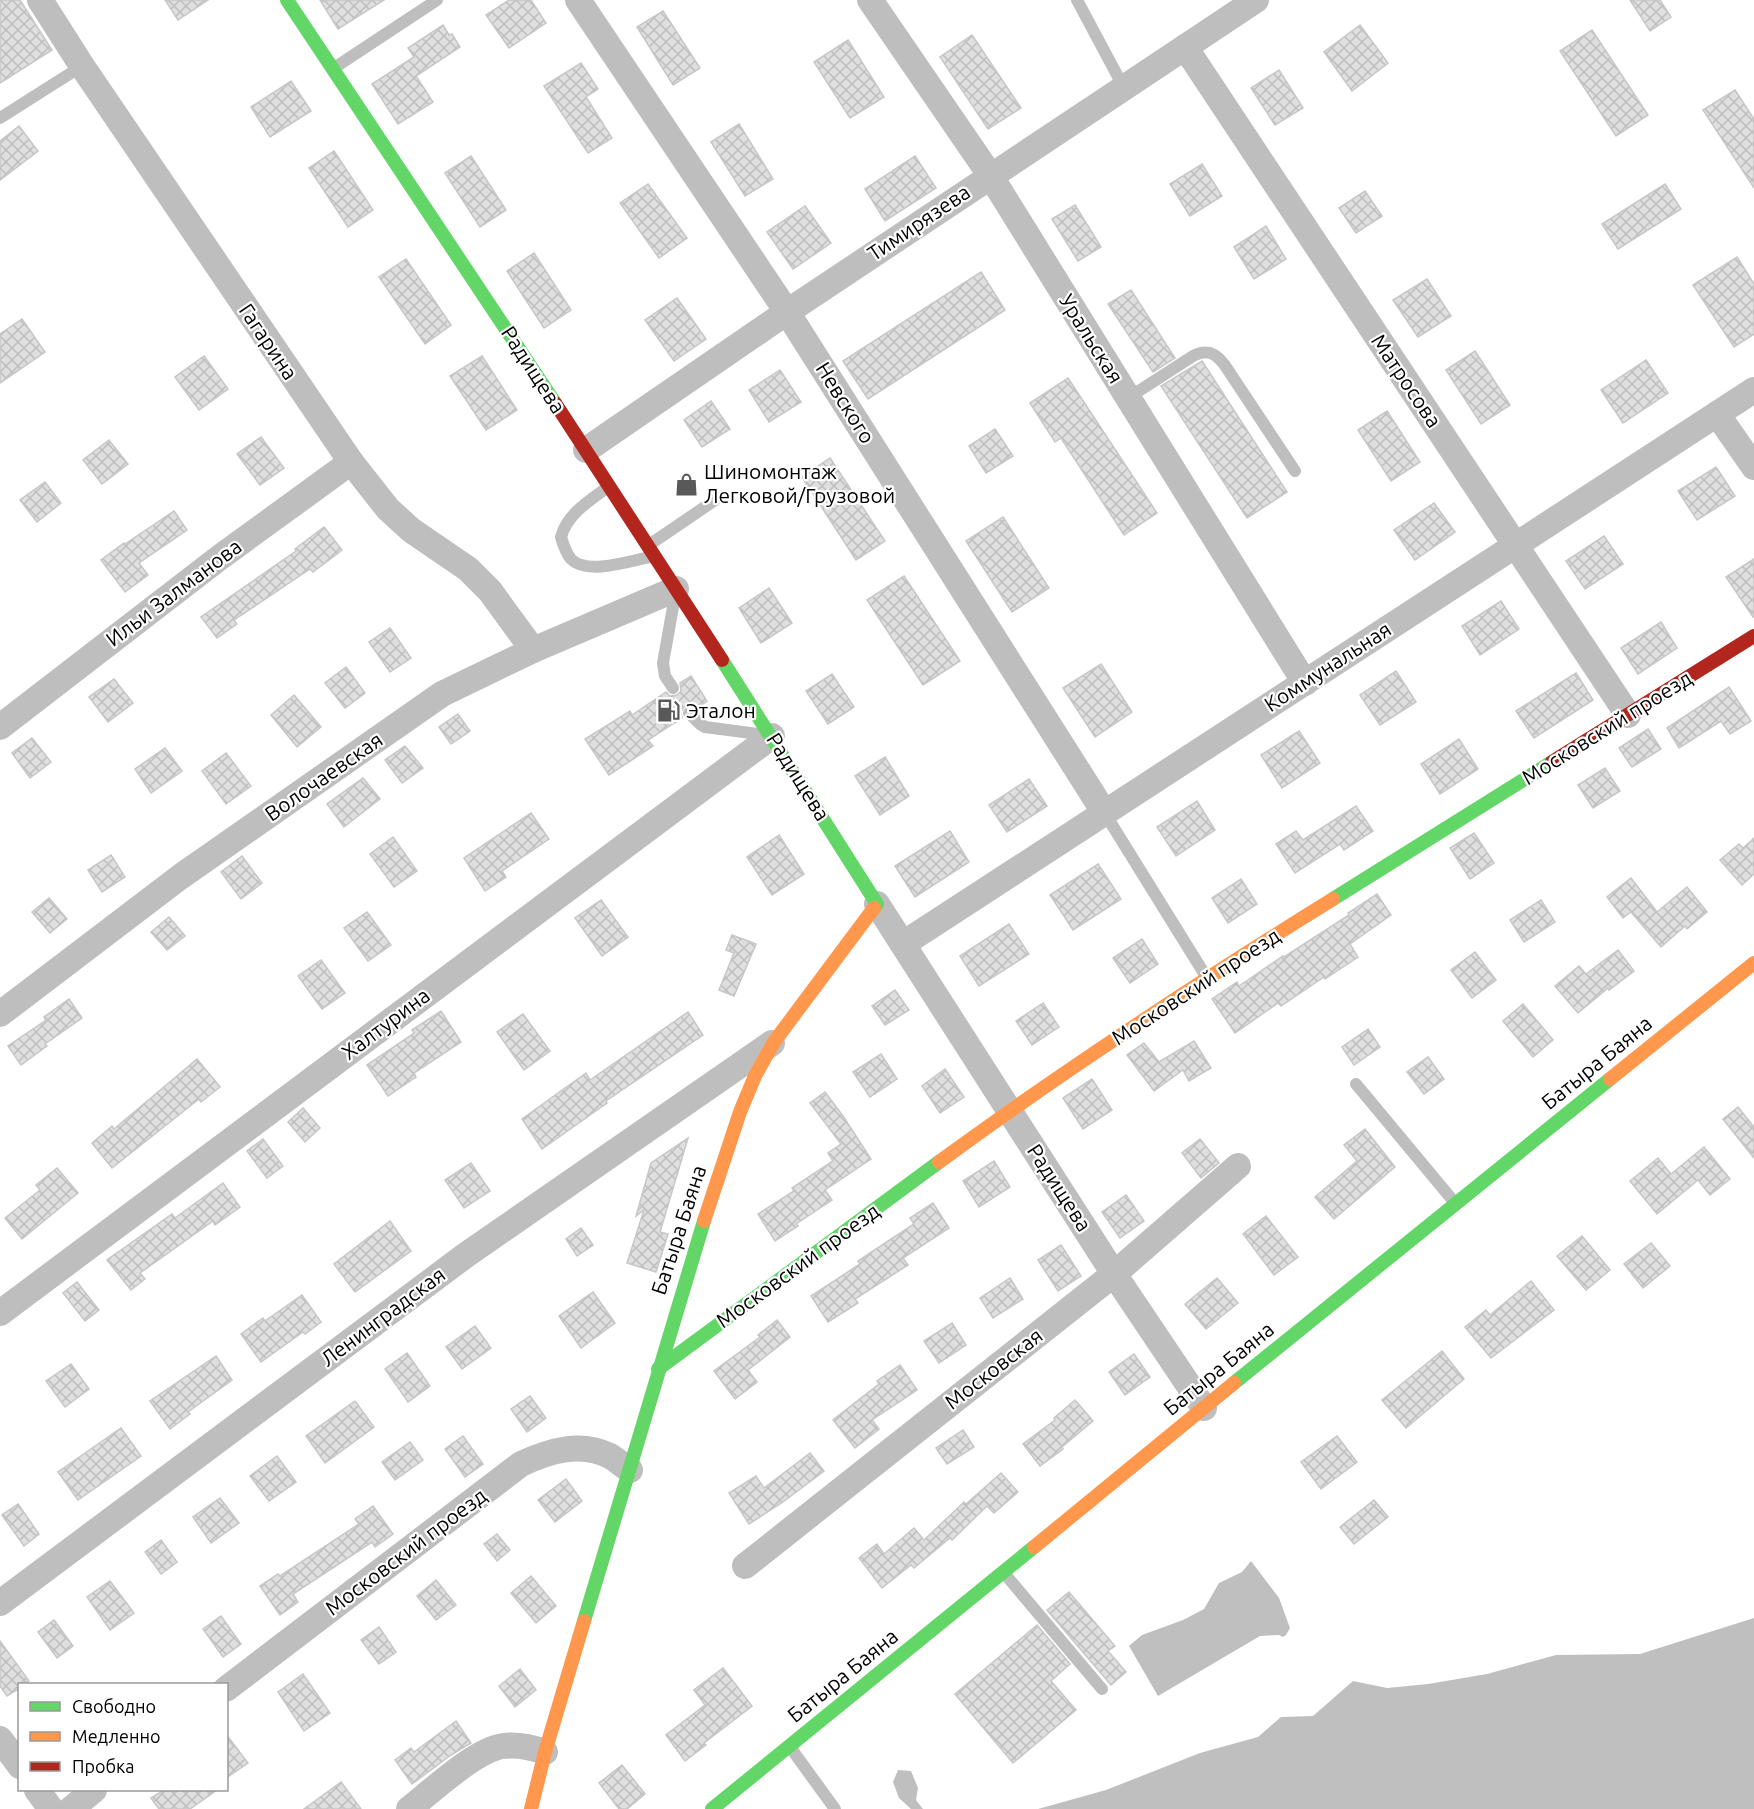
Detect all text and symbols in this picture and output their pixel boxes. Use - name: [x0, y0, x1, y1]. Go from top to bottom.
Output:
- street label: Тимирязева: [863, 179, 974, 265]
- street label: Уральская: [1055, 289, 1129, 387]
- street label: Гагарина: [235, 299, 303, 384]
- street label: Радищева: [497, 321, 571, 418]
- street label: Матросова: [1367, 329, 1447, 432]
- street label: Невского: [812, 358, 880, 447]
- place label: Шиномонтаж Легковой/Грузовой: [704, 459, 895, 507]
- shop icon: Шиномонтаж Легковой/Грузовой: [673, 471, 699, 497]
- street label: Ильи Залманова: [101, 533, 246, 651]
- street label: Коммунальная: [1260, 616, 1395, 716]
- street label: Московский проезд: [1517, 665, 1696, 789]
- fuel station icon: Эталон: [655, 698, 681, 724]
- place label: Эталон: [686, 698, 756, 722]
- street label: Волочаевская: [260, 727, 387, 826]
- street label: Радищева: [762, 728, 835, 825]
- street label: Московский проезд: [1107, 923, 1284, 1049]
- street label: Халтурина: [337, 982, 434, 1064]
- street label: Батыра Баяна: [1536, 1011, 1656, 1114]
- street label: Радищева: [1023, 1139, 1097, 1236]
- street label: Батыра Баяна: [646, 1162, 710, 1297]
- street label: Московский проезд: [711, 1198, 884, 1332]
- street label: Ленинградская: [315, 1262, 449, 1371]
- street label: Батыра Баяна: [1158, 1317, 1278, 1420]
- street label: Московская: [940, 1323, 1047, 1414]
- street label: Московский проезд: [320, 1483, 491, 1620]
- street label: Батыра Баяна: [782, 1624, 902, 1727]
- legend: [18, 1683, 228, 1791]
- text: Свободно: [72, 1696, 156, 1716]
- text: Медленно: [72, 1726, 161, 1746]
- text: Пробка: [72, 1756, 135, 1776]

